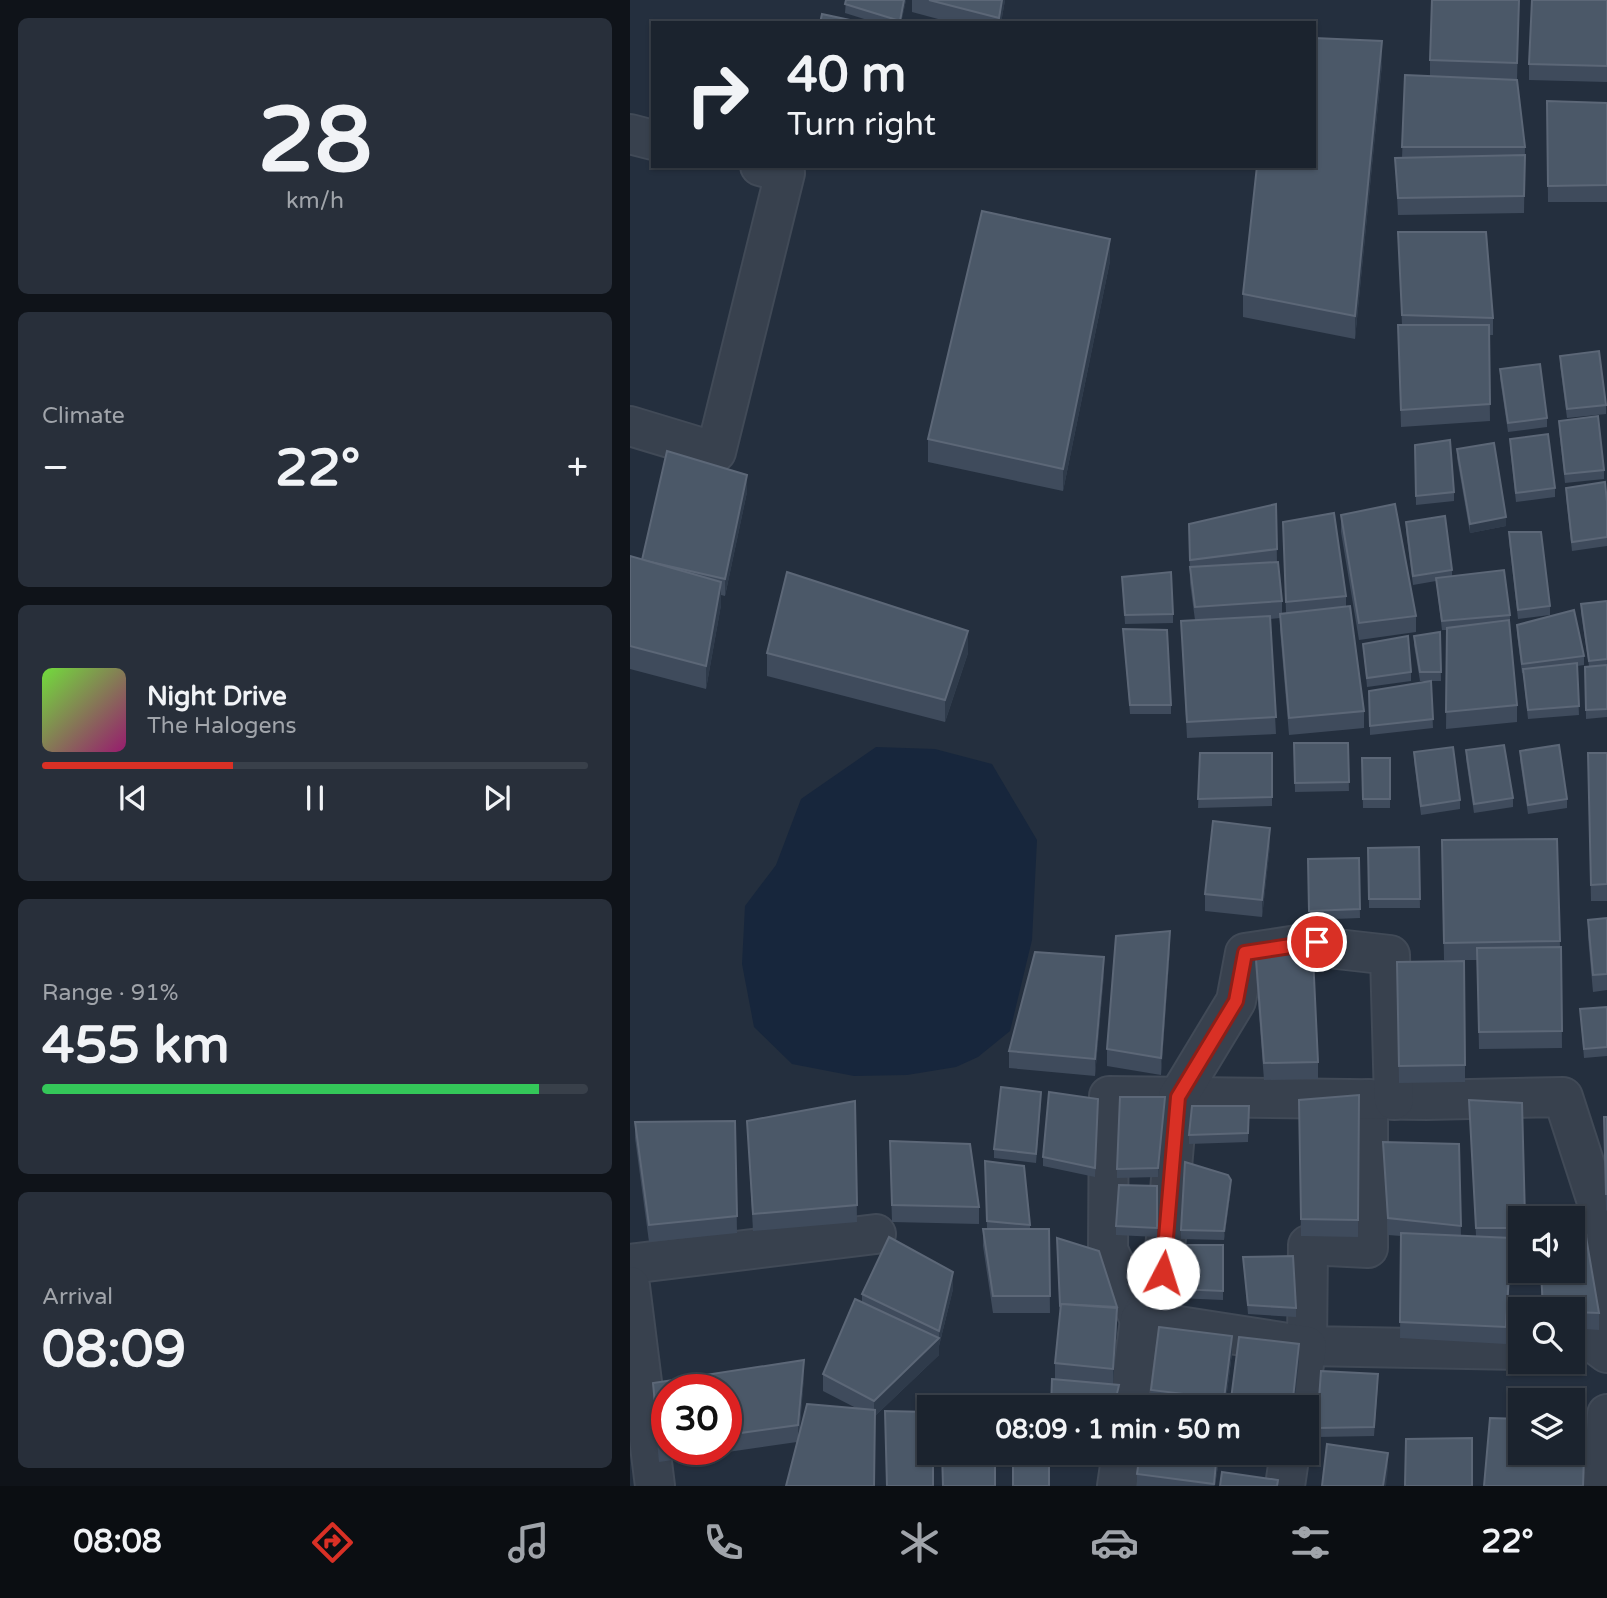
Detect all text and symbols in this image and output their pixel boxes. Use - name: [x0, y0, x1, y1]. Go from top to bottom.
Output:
- text: 40 m: [787, 46, 906, 105]
- icon: right: [672, 49, 763, 140]
- text: 28: [258, 86, 372, 196]
- text: Turn right: [787, 106, 936, 144]
- text: km/h: [286, 187, 344, 215]
- text: Climate: [42, 402, 125, 430]
- text: 22°: [275, 437, 360, 500]
- text: −: [42, 445, 69, 491]
- text: +: [567, 445, 588, 491]
- text: Night Drive: [147, 681, 287, 712]
- text: The Halogens: [147, 712, 296, 740]
- icon: previous: [114, 779, 152, 817]
- icon: pause: [296, 779, 334, 817]
- icon: next: [478, 779, 516, 817]
- pin: [1287, 912, 1347, 972]
- icon: arrive: [1298, 923, 1336, 961]
- text: Range · 91%: [42, 979, 178, 1007]
- text: 455 km: [42, 1014, 230, 1077]
- map controls: [1508, 1206, 1585, 1465]
- button: sound: [1508, 1206, 1585, 1283]
- position arrow: [1126, 1236, 1200, 1310]
- text: Arrival: [42, 1283, 113, 1311]
- button: search: [1508, 1297, 1585, 1374]
- text: 08:09: [42, 1318, 186, 1381]
- speed limit sign: 30: [651, 1374, 742, 1465]
- button: layers: [1508, 1388, 1585, 1465]
- text: 08:09 · 1 min · 50 m: [995, 1414, 1241, 1445]
- icon: directions: [308, 1518, 357, 1567]
- icon: music: [504, 1518, 553, 1567]
- icon: phone: [699, 1518, 748, 1567]
- icon: climate: [895, 1518, 944, 1567]
- icon: car: [1090, 1518, 1139, 1567]
- icon: filters: [1286, 1518, 1335, 1567]
- text: 08:08: [73, 1523, 162, 1561]
- text: 22°: [1481, 1523, 1534, 1561]

